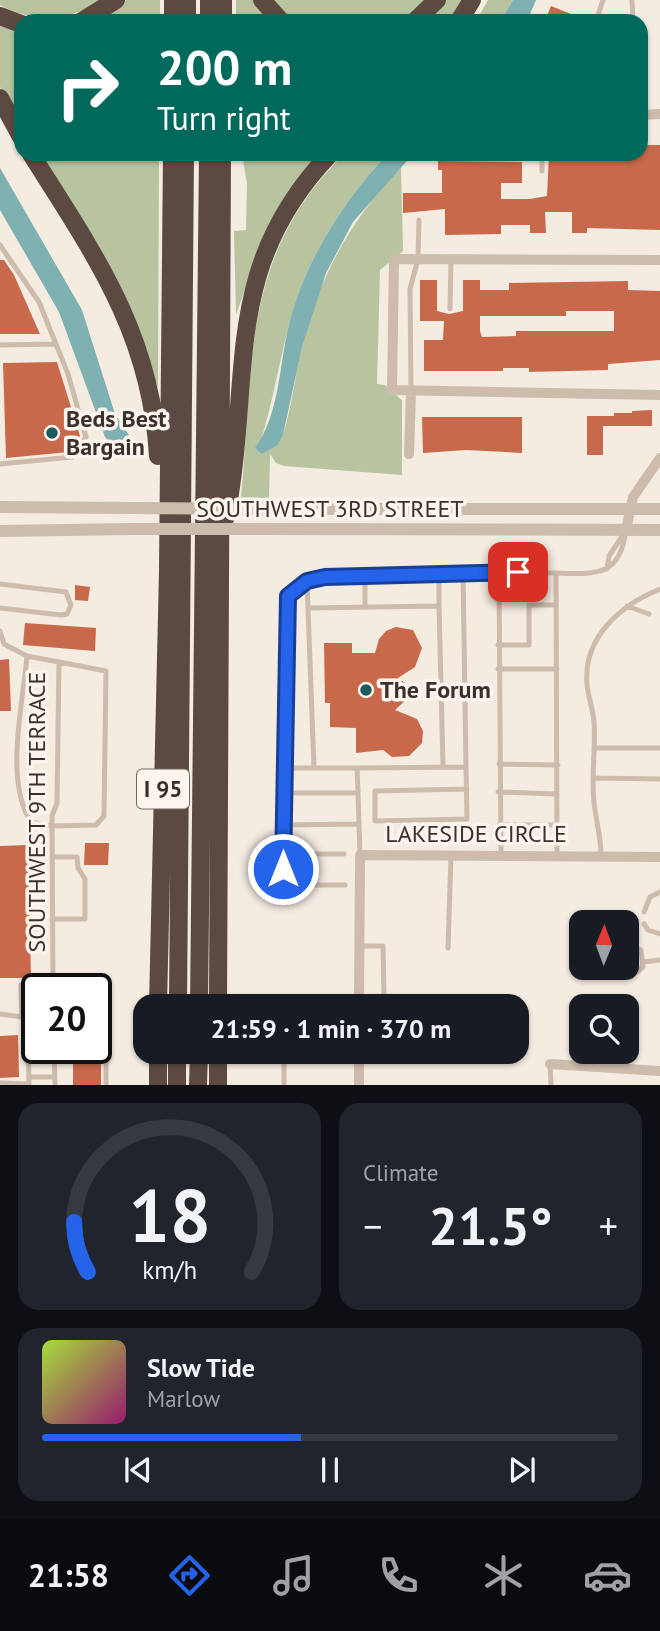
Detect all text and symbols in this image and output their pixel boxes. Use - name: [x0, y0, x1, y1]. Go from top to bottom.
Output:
- text: 200 m: [157, 35, 292, 99]
- icon: right: [42, 42, 133, 133]
- text: Turn right: [157, 97, 291, 139]
- place label: Beds Best Bargain: [66, 403, 167, 462]
- marker: Beds Best Bargain: [44, 425, 60, 441]
- street label: SOUTHWEST 3RD STREET: [196, 493, 464, 524]
- pin: [488, 542, 548, 602]
- icon: arrive: [499, 553, 537, 591]
- street label: SOUTHWEST 9TH TERRACE: [21, 672, 52, 952]
- place label: The Forum: [380, 674, 491, 705]
- marker: The Forum: [358, 682, 374, 698]
- road number: I 95: [137, 769, 189, 808]
- street label: LAKESIDE CIRCLE: [385, 818, 567, 849]
- position arrow: [246, 832, 320, 906]
- north arrow: [569, 910, 639, 980]
- map controls: [569, 910, 639, 1064]
- speed limit sign: 20: [21, 973, 112, 1064]
- button: search: [569, 994, 639, 1064]
- text: 21:59 · 1 min · 370 m: [211, 1012, 451, 1045]
- text: Climate: [363, 1158, 438, 1187]
- text: 18: [128, 1169, 211, 1263]
- text: 21.5°: [429, 1192, 552, 1259]
- text: −: [363, 1201, 382, 1250]
- text: +: [599, 1201, 618, 1250]
- text: km/h: [142, 1254, 197, 1286]
- text: Slow Tide: [147, 1351, 255, 1384]
- text: Marlow: [147, 1384, 220, 1413]
- icon: previous: [119, 1451, 157, 1489]
- icon: pause: [311, 1451, 349, 1489]
- icon: next: [503, 1451, 541, 1489]
- icon: directions: [165, 1551, 214, 1600]
- icon: music: [269, 1551, 318, 1600]
- icon: phone: [374, 1551, 423, 1600]
- icon: climate: [479, 1551, 528, 1600]
- icon: car: [583, 1551, 632, 1600]
- text: 21:58: [28, 1554, 109, 1596]

